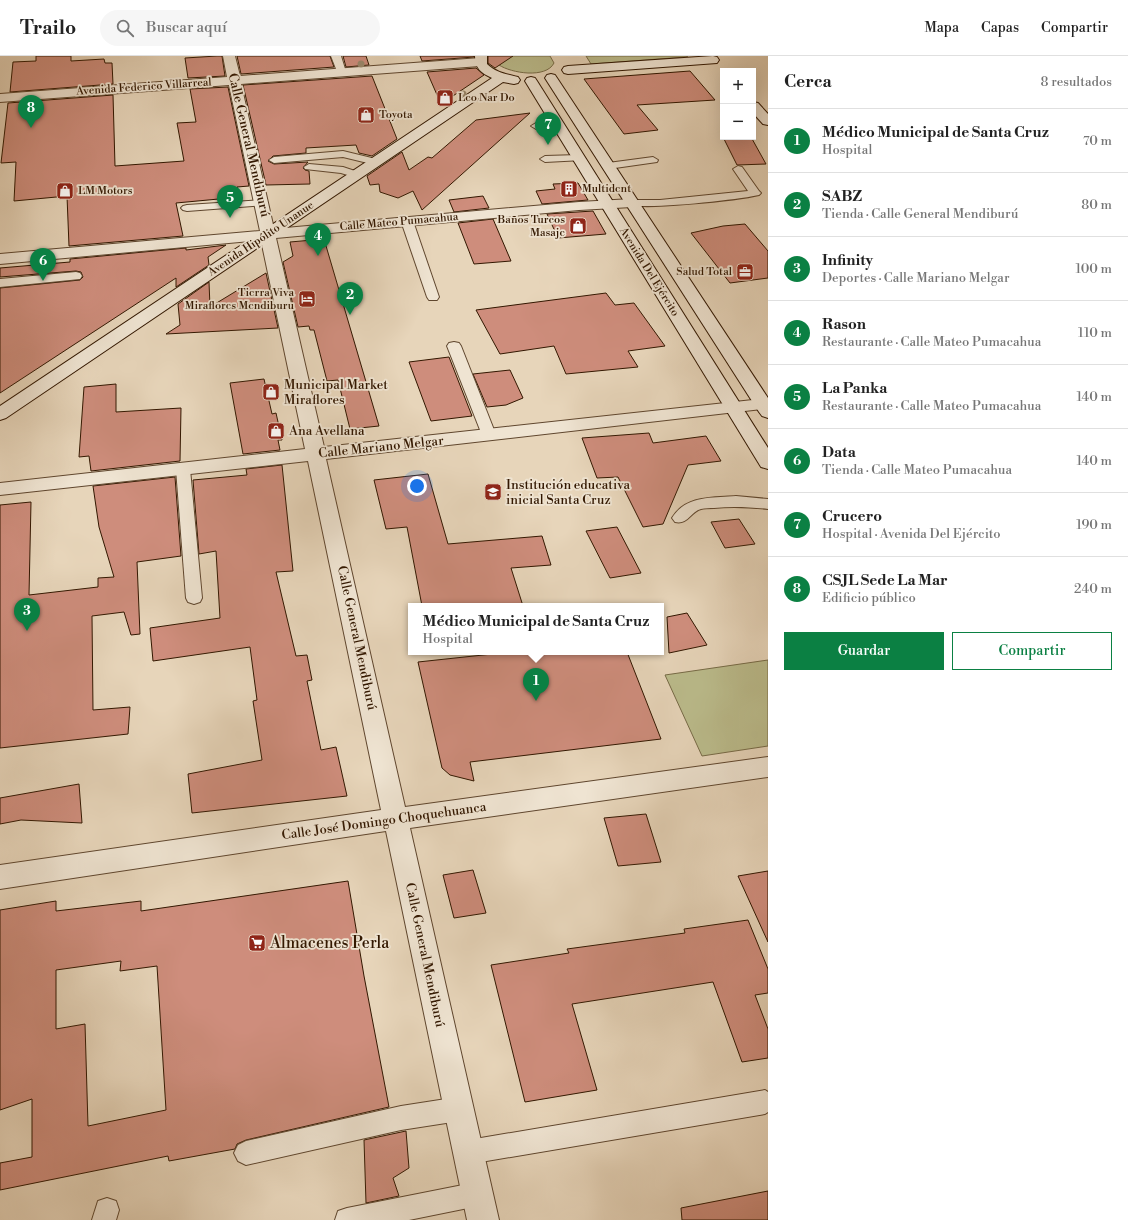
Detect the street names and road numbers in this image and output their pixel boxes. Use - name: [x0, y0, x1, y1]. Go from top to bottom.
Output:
- street label: Calle General Mendiburú: [225, 71, 273, 219]
- street label: Avenida Federico Villarreal: [75, 75, 213, 99]
- street label: Avenida Hipólito Unanue: [205, 198, 317, 280]
- street label: Calle Mateo Pumacahua: [339, 210, 459, 234]
- street label: Avenida Del Ejército: [615, 224, 682, 319]
- street label: Calle Mariano Melgar: [318, 432, 445, 462]
- street label: Calle General Mendiburú: [334, 564, 380, 712]
- street label: Calle José Domingo Choquehuanca: [281, 799, 488, 843]
- street label: Calle General Mendiburú: [402, 881, 448, 1029]

